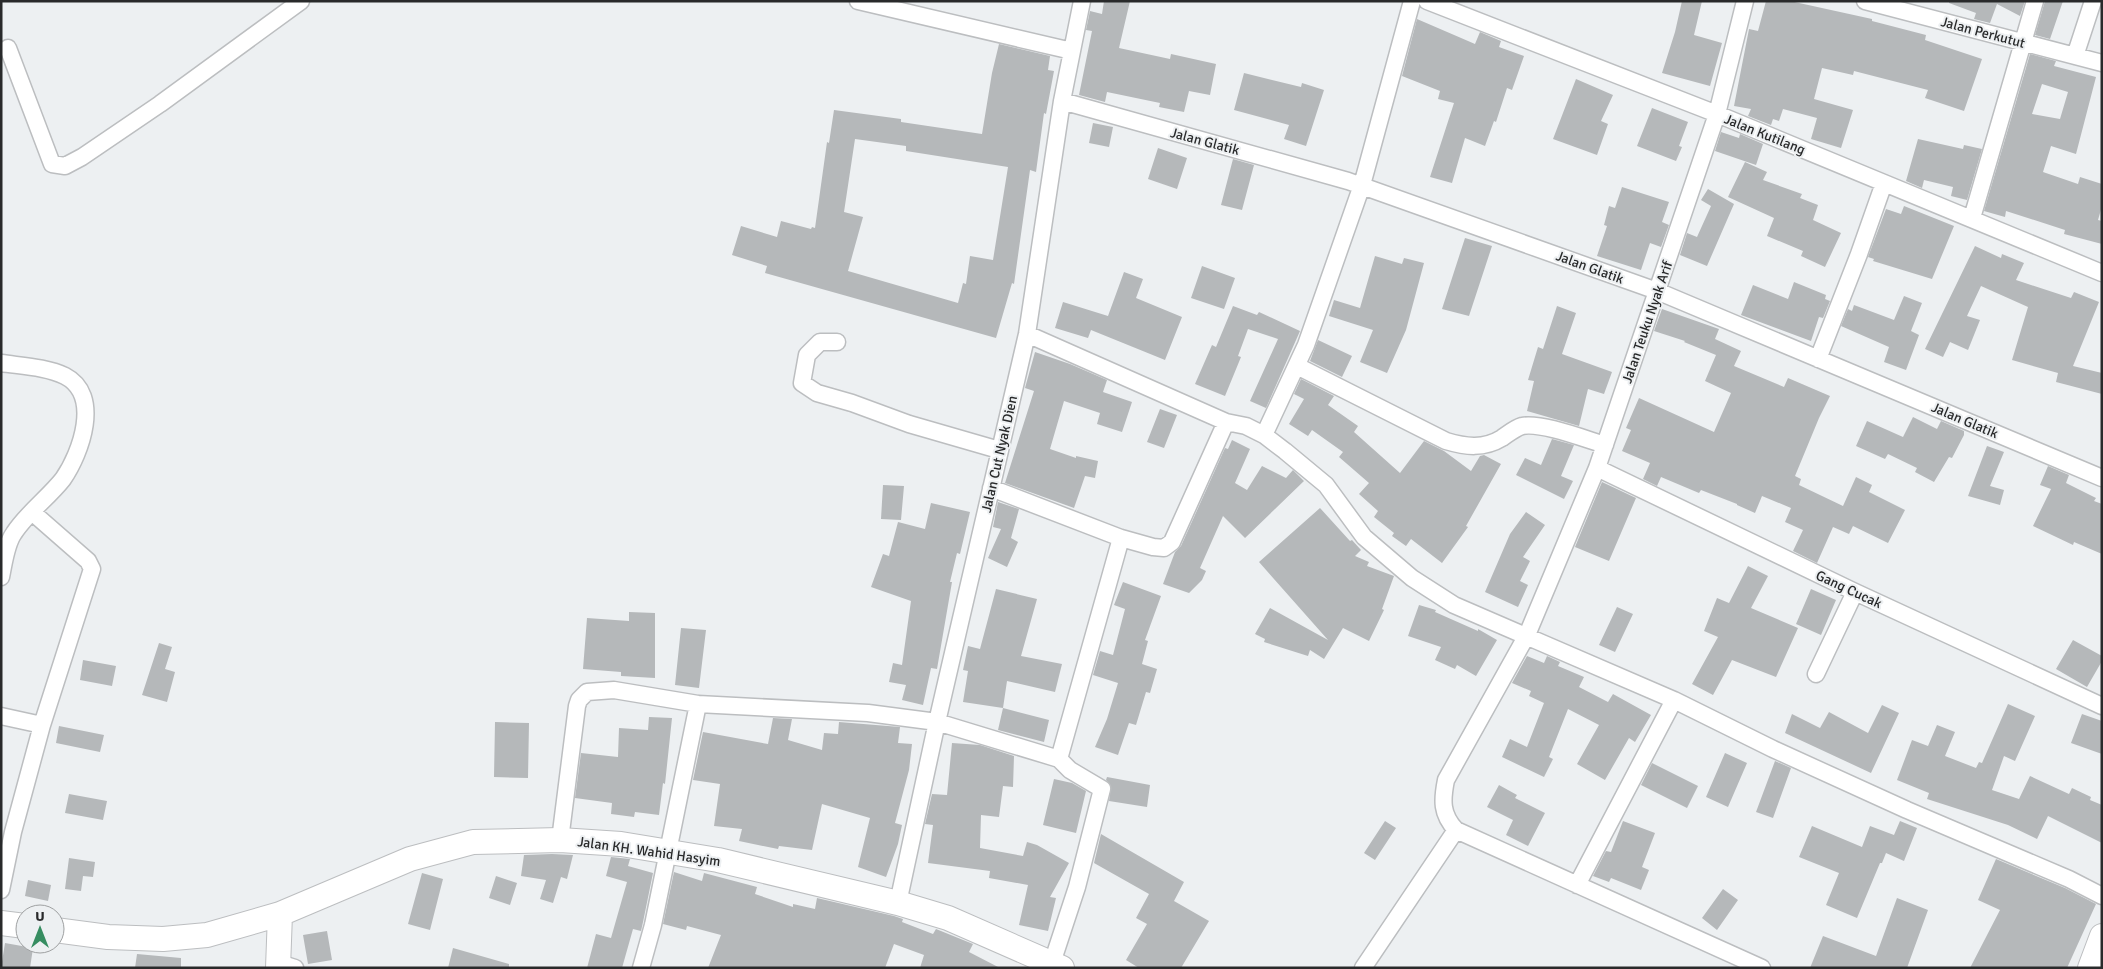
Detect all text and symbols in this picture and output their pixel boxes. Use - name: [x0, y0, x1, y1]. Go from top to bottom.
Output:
- street label: Jalan Perkutut: [1939, 13, 2027, 52]
- street label: Jalan Kutilang: [1722, 111, 1808, 158]
- street label: Jalan Glatik: [1168, 124, 1241, 159]
- street label: Jalan Glatik: [1554, 247, 1626, 288]
- street label: Jalan Teuku Nyak Arif: [1619, 257, 1677, 386]
- street label: Jalan Cut Nyak Dien: [978, 394, 1021, 514]
- street label: Jalan Glatik: [1929, 399, 2001, 442]
- street label: Gang Cucak: [1813, 567, 1885, 612]
- street label: Jalan KH. Wahid Hasyim: [576, 833, 722, 870]
- north arrow: [15, 904, 65, 954]
- text: U: [35, 908, 45, 925]

